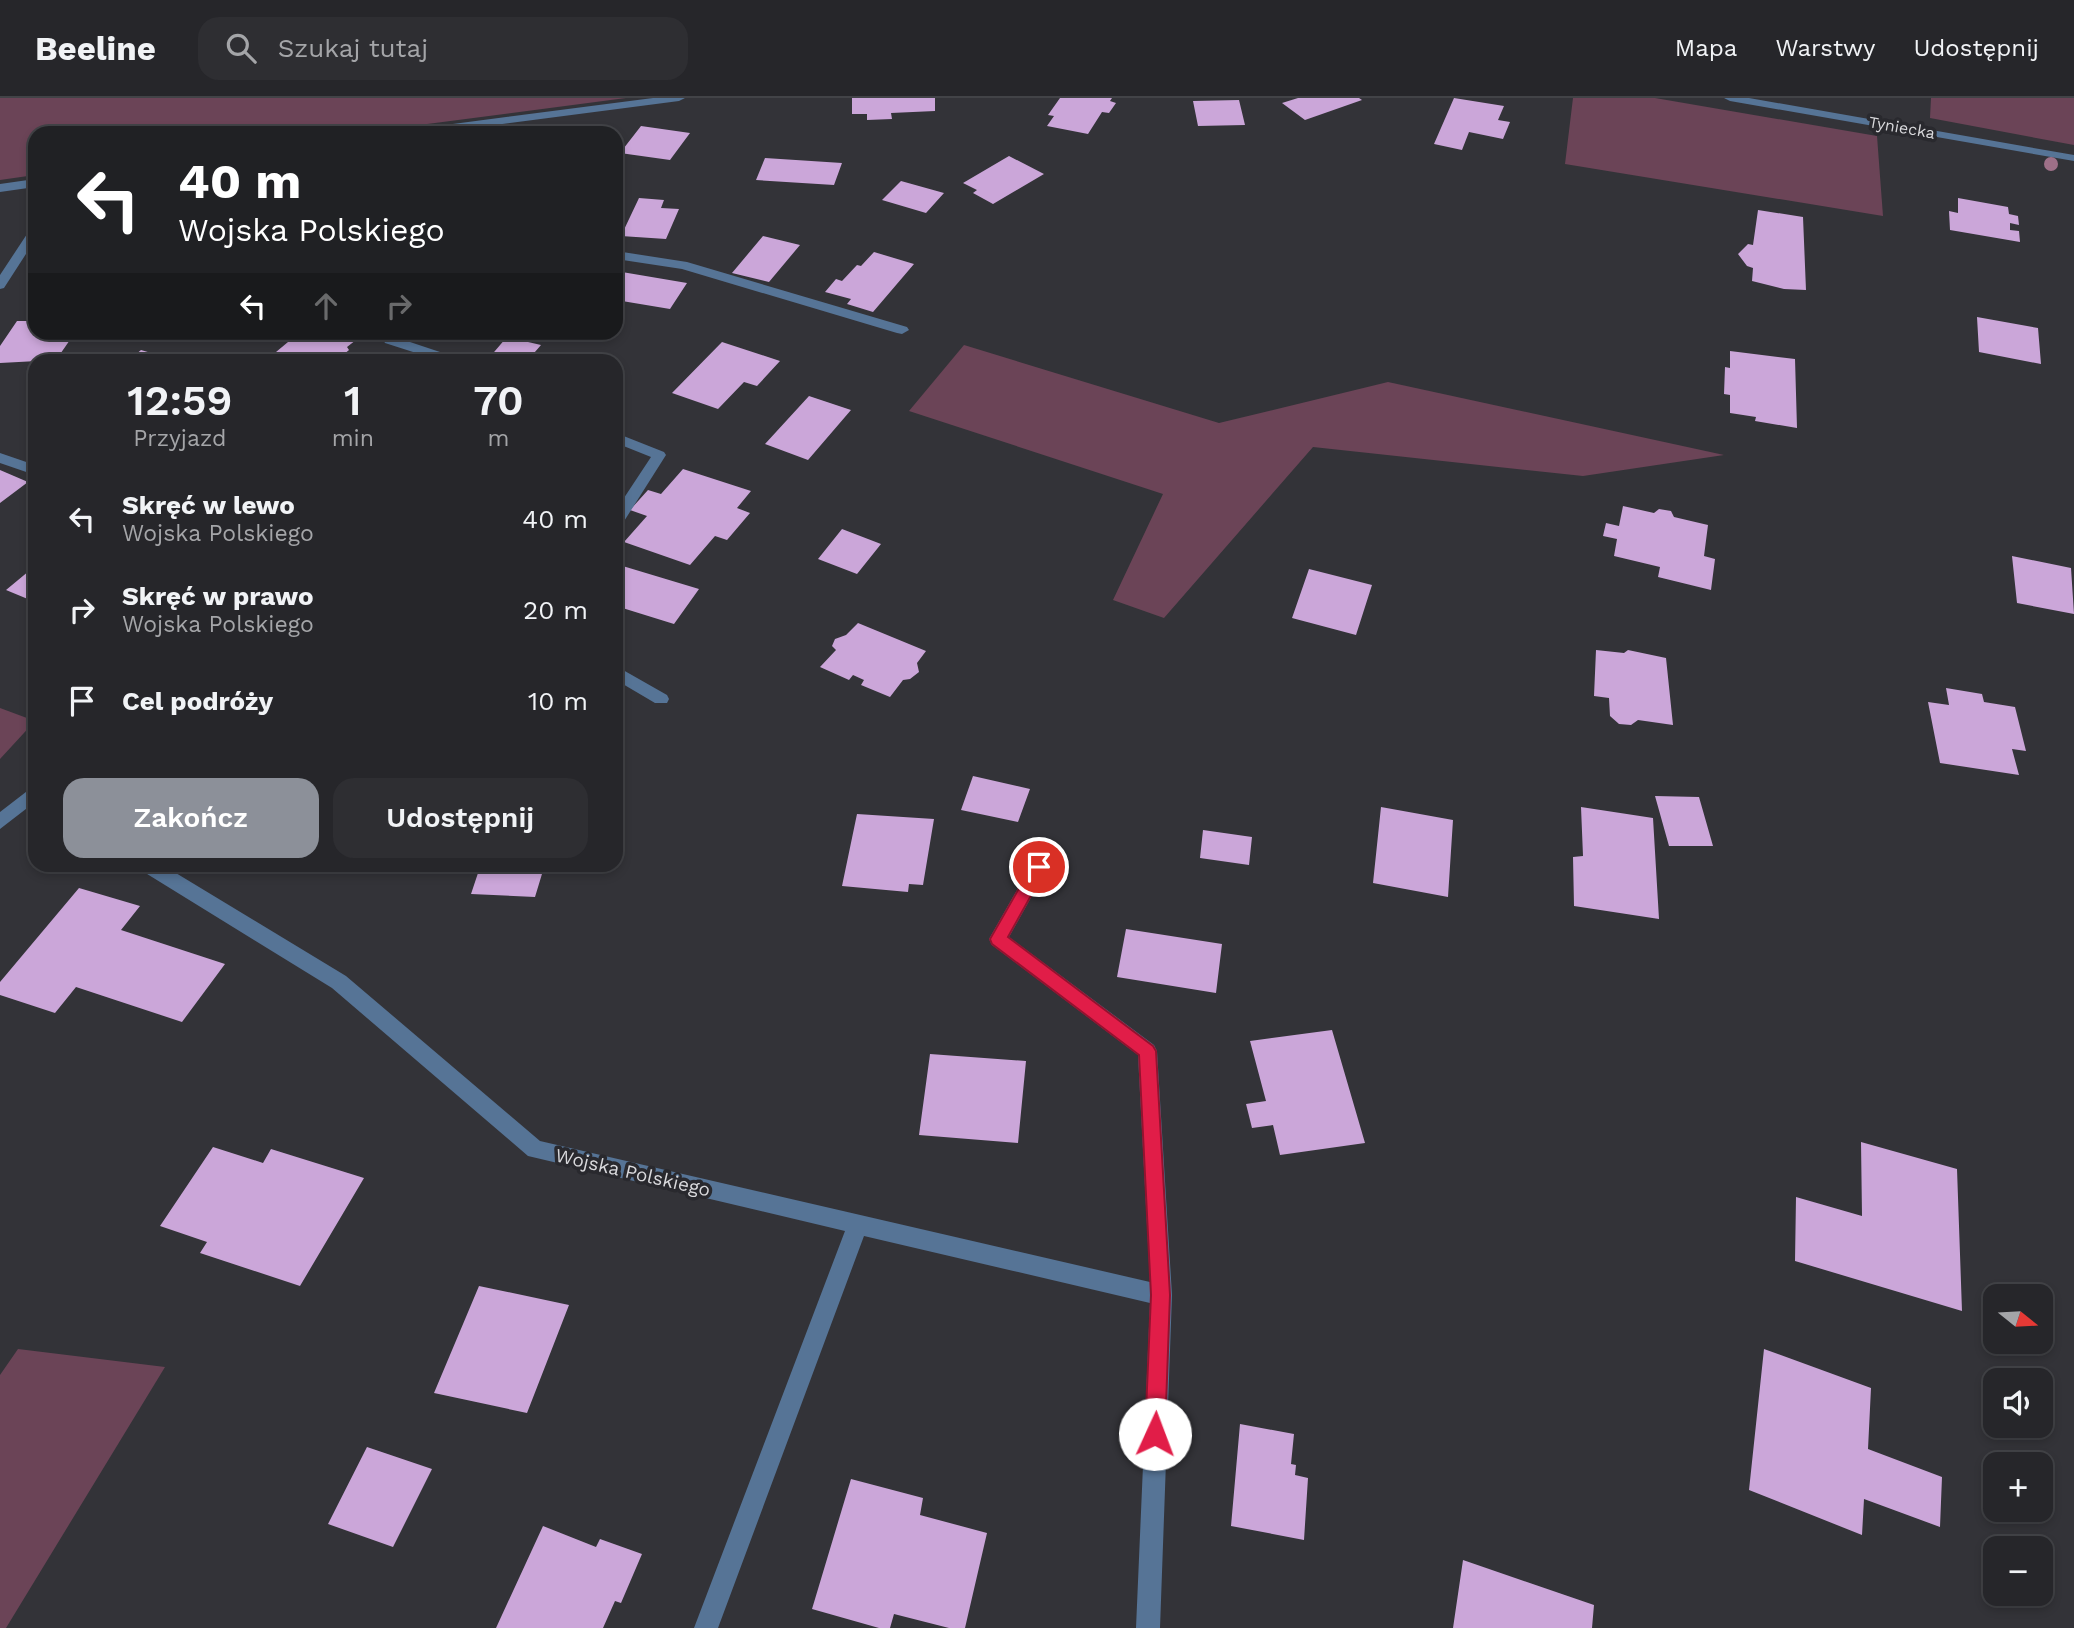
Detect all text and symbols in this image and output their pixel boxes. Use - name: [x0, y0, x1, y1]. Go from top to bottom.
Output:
- search box: [198, 17, 688, 80]
- text: Beeline: [35, 29, 156, 68]
- icon: search: [222, 29, 260, 67]
- text: Szukaj tutaj: [278, 33, 428, 63]
- text: Mapa: [1675, 34, 1737, 62]
- text: Warstwy: [1775, 34, 1876, 62]
- text: Udostępnij: [1914, 34, 2039, 62]
- street label: Tyniecka: [1867, 112, 1937, 143]
- text: 40 m: [178, 152, 301, 210]
- icon: left: [63, 154, 154, 245]
- text: Wojska Polskiego: [178, 211, 445, 249]
- icon: left: [234, 287, 272, 325]
- icon: ahead: [307, 287, 345, 325]
- icon: right: [380, 287, 418, 325]
- text: 12:59: [127, 376, 232, 425]
- text: 1: [344, 376, 362, 425]
- text: 70: [473, 376, 524, 425]
- text: Przyjazd: [133, 425, 226, 452]
- text: min: [332, 425, 374, 452]
- text: m: [488, 425, 509, 452]
- text: Skręć w lewo: [122, 490, 295, 520]
- icon: left: [63, 500, 101, 538]
- text: 40 m: [522, 504, 588, 534]
- text: Wojska Polskiego: [122, 520, 314, 547]
- text: Skręć w prawo: [122, 581, 314, 611]
- icon: right: [63, 591, 101, 629]
- text: 20 m: [523, 595, 588, 625]
- text: Wojska Polskiego: [122, 611, 314, 638]
- icon: arrive: [63, 682, 101, 720]
- text: Cel podróży: [122, 686, 273, 716]
- text: 10 m: [528, 686, 588, 716]
- button: Zakończ: [63, 778, 319, 858]
- button: Udostępnij: [333, 778, 588, 858]
- pin: [1009, 837, 1069, 897]
- icon: arrive: [1020, 848, 1058, 886]
- street label: Wojska Polskiego: [553, 1143, 713, 1202]
- north arrow: [1983, 1284, 2053, 1354]
- map controls: [1983, 1284, 2053, 1606]
- button: sound: [1983, 1368, 2053, 1438]
- position arrow: [1118, 1397, 1192, 1471]
- button: +: [1983, 1452, 2053, 1522]
- button: −: [1983, 1536, 2053, 1606]

